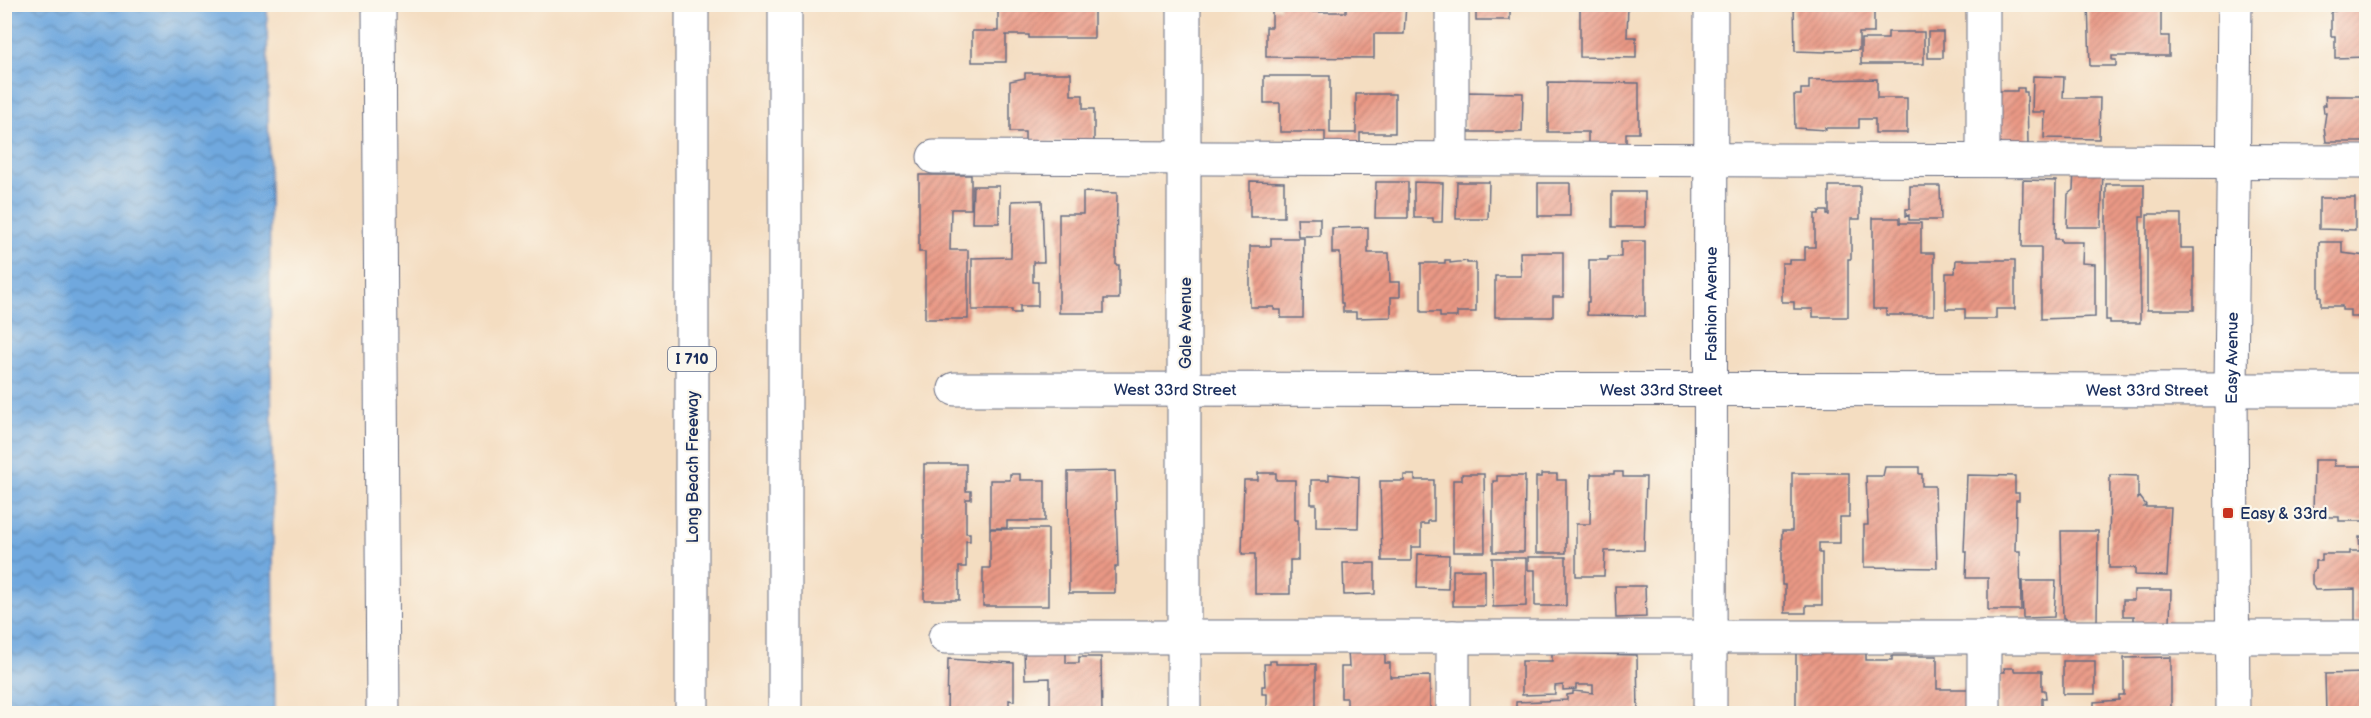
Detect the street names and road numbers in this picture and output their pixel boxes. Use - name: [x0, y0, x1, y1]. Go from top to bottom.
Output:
- street label: Fashion Avenue: [1702, 246, 1722, 361]
- street label: Gale Avenue: [1177, 276, 1196, 369]
- street label: Easy Avenue: [2223, 311, 2243, 404]
- road number: I 710: [668, 347, 716, 371]
- street label: West 33rd Street: [1114, 381, 1236, 400]
- street label: West 33rd Street: [1600, 381, 1722, 401]
- street label: West 33rd Street: [2086, 382, 2208, 401]
- street label: Long Beach Freeway: [684, 390, 703, 543]

